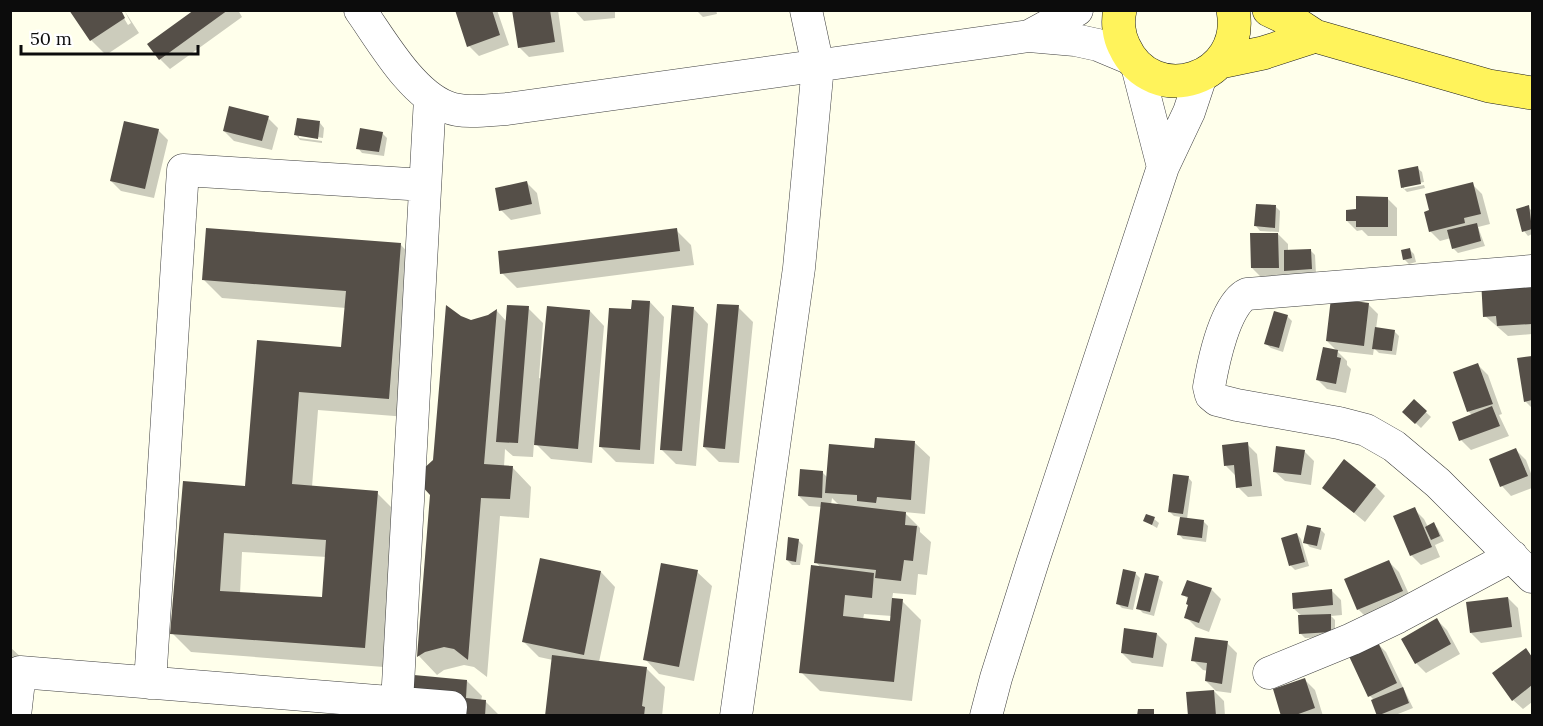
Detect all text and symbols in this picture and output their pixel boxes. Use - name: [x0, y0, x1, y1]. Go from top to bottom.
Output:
- scale bar: [21, 18, 198, 56]
- text: 50 m: [30, 27, 72, 50]

